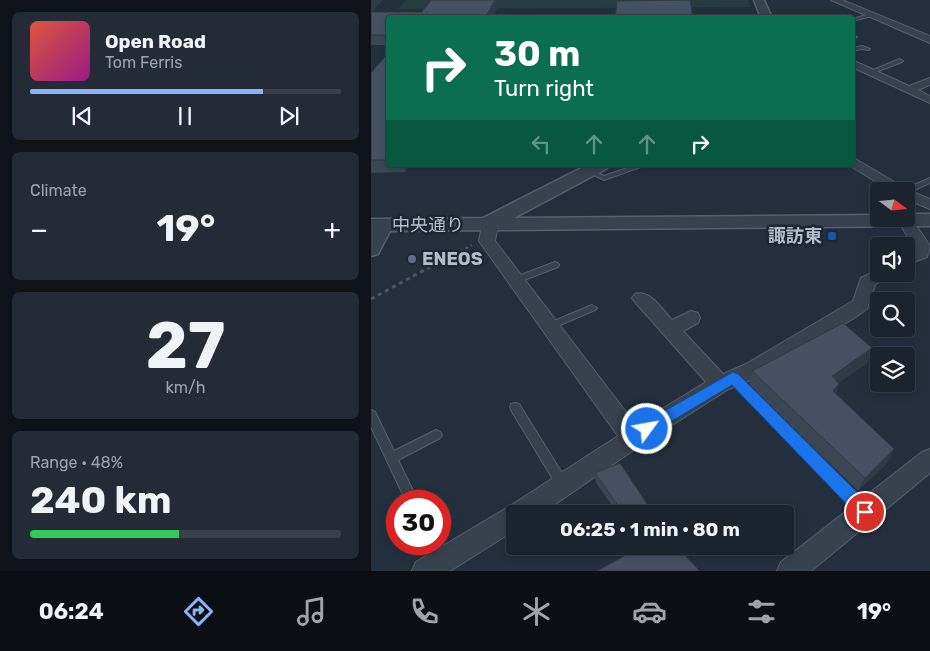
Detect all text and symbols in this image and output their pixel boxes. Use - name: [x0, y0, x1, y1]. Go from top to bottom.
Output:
- text: Open Road: [105, 30, 206, 53]
- text: 30 m: [494, 33, 580, 75]
- icon: right: [411, 35, 476, 100]
- text: Tom Ferris: [105, 53, 182, 72]
- text: Turn right: [494, 75, 594, 102]
- icon: previous: [68, 102, 96, 130]
- icon: pause: [171, 102, 199, 130]
- icon: next: [275, 102, 303, 130]
- icon: left: [527, 130, 555, 158]
- icon: ahead: [580, 130, 608, 158]
- icon: ahead: [633, 130, 661, 158]
- icon: right: [686, 130, 714, 158]
- text: Climate: [30, 181, 87, 200]
- north arrow: [870, 182, 915, 228]
- map controls: [870, 182, 915, 392]
- text: 19°: [156, 205, 215, 251]
- text: −: [30, 213, 48, 246]
- text: +: [324, 213, 341, 246]
- street label: 中央通り: [392, 214, 464, 236]
- place label: 諏訪東: [768, 225, 822, 247]
- marker: 諏訪東: [826, 230, 838, 242]
- button: sound: [870, 237, 915, 282]
- place label: ENEOS: [422, 248, 483, 270]
- marker: ENEOS: [406, 253, 418, 265]
- button: search: [870, 292, 915, 337]
- text: 27: [146, 307, 225, 384]
- button: layers: [870, 347, 915, 392]
- text: km/h: [166, 378, 205, 397]
- position arrow: [620, 402, 672, 454]
- text: Range · 48%: [30, 453, 123, 472]
- text: 240 km: [30, 477, 171, 523]
- speed limit sign: 30: [386, 490, 451, 555]
- pin: [844, 491, 886, 533]
- icon: arrive: [851, 498, 879, 526]
- text: 06:25 · 1 min · 80 m: [560, 518, 740, 541]
- icon: directions: [181, 594, 216, 629]
- icon: music: [294, 594, 329, 629]
- icon: phone: [407, 594, 442, 629]
- icon: climate: [519, 594, 554, 629]
- icon: car: [632, 594, 667, 629]
- icon: filters: [744, 594, 779, 629]
- text: 06:24: [39, 598, 104, 625]
- text: 19°: [857, 598, 891, 625]

